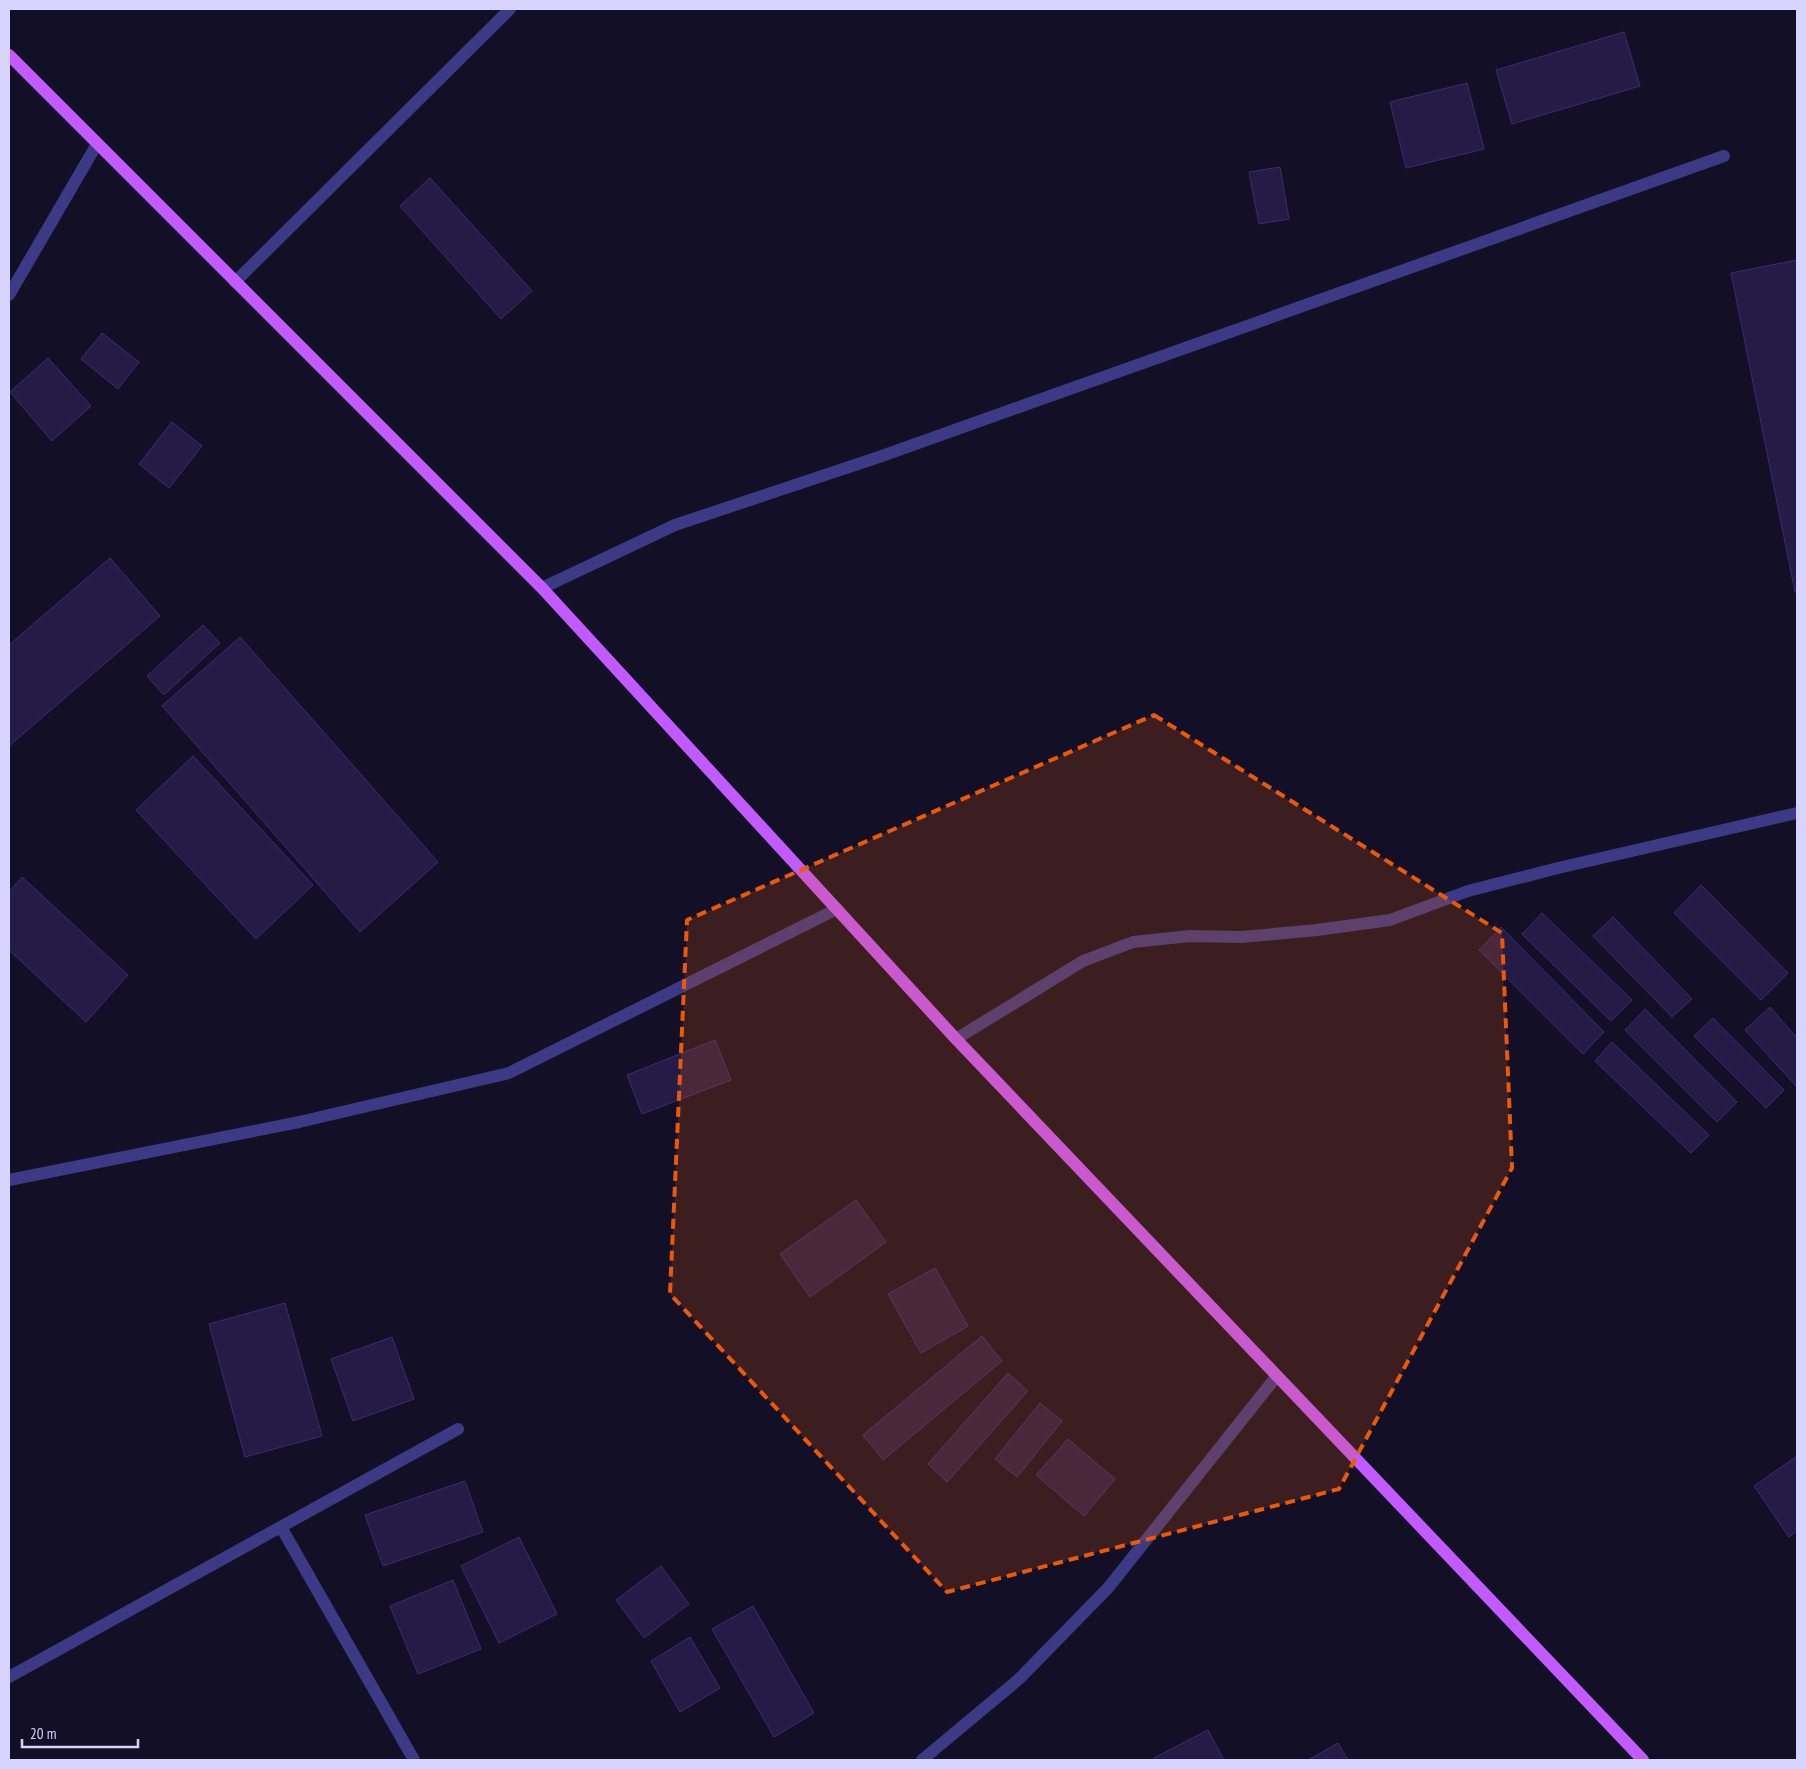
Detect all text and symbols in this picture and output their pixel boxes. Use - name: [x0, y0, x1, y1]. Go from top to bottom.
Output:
- scale bar: [22, 1716, 139, 1748]
- text: 20 m: [30, 1724, 56, 1743]

